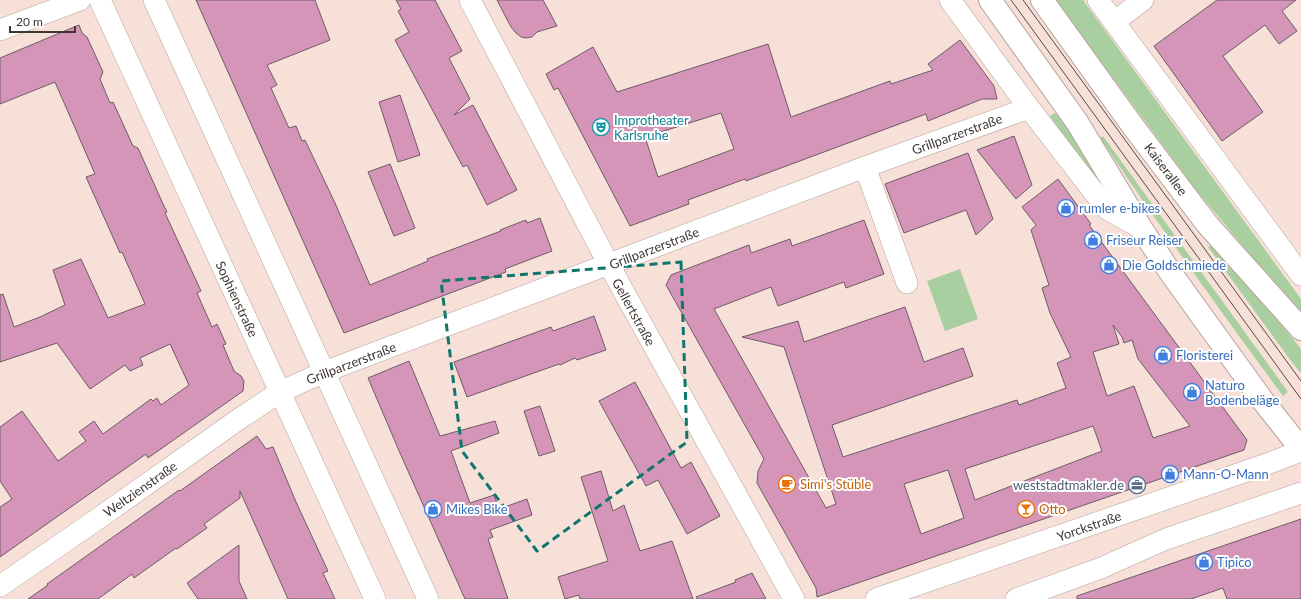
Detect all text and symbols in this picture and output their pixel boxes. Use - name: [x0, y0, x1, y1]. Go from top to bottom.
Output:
- scale bar: [10, 8, 75, 34]
- text: 20 m: [16, 14, 43, 29]
- street label: Grillparzerstraße: [910, 110, 1004, 158]
- place label: Improtheater Karlsruhe: [614, 112, 689, 143]
- theatre icon: Improtheater Karlsruhe: [591, 117, 611, 137]
- street label: Kaiserallee: [1141, 140, 1191, 199]
- shop icon: rumler e-bikes: [1056, 198, 1076, 218]
- place label: rumler e-bikes: [1079, 200, 1161, 216]
- street label: Grillparzerstraße: [607, 223, 701, 272]
- shop icon: Friseur Reiser: [1083, 230, 1103, 250]
- place label: Friseur Reiser: [1106, 232, 1183, 248]
- shop icon: Die Goldschmiede: [1099, 255, 1119, 275]
- place label: Die Goldschmiede: [1122, 257, 1226, 273]
- street label: Sophienstraße: [212, 258, 262, 340]
- street label: Gellertstraße: [609, 276, 659, 349]
- street label: Grillparzerstraße: [304, 338, 398, 387]
- shop icon: Floristerei: [1153, 345, 1173, 365]
- place label: Floristerei: [1176, 347, 1233, 363]
- place label: Naturo Bodenbeläge: [1205, 377, 1279, 408]
- shop icon: Naturo Bodenbeläge: [1182, 382, 1202, 402]
- street label: Weltzienstraße: [100, 458, 180, 520]
- shop icon: Mann-O-Mann: [1160, 464, 1180, 484]
- place label: Mann-O-Mann: [1183, 466, 1269, 482]
- cafe icon: Simi's Stüble: [777, 474, 797, 494]
- office icon: weststadtmakler.de: [1127, 475, 1147, 495]
- place label: Simi's Stüble: [800, 476, 871, 492]
- place label: weststadtmakler.de: [1013, 477, 1124, 493]
- shop icon: Mikes Bike: [423, 499, 443, 519]
- bar icon: Otto: [1016, 499, 1036, 519]
- place label: Mikes Bike: [446, 501, 508, 517]
- place label: Otto: [1039, 501, 1066, 517]
- street label: Yorckstraße: [1055, 507, 1123, 544]
- shop icon: Tipico: [1194, 552, 1214, 572]
- place label: Tipico: [1217, 554, 1252, 570]

